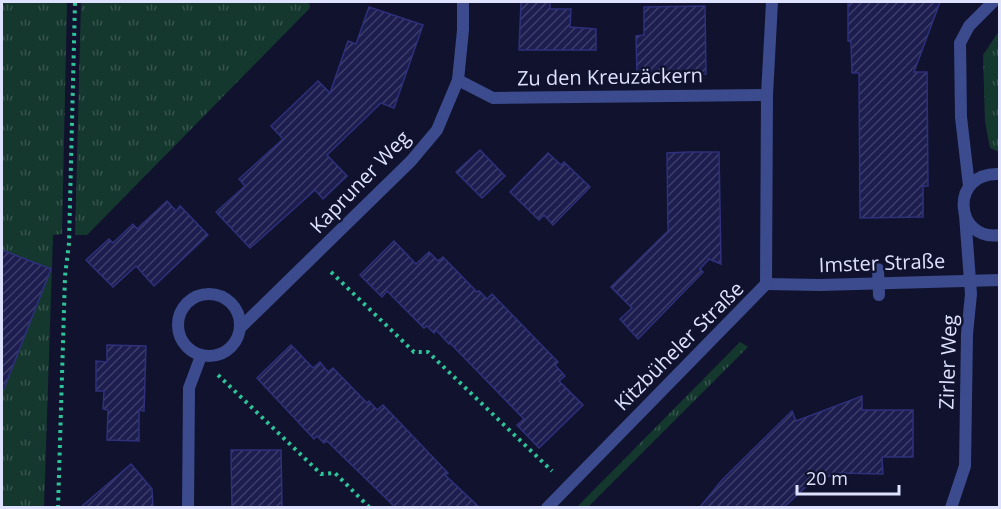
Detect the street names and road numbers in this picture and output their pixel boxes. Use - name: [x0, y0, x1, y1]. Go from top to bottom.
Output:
- street label: Zu den Kreuzäckern: [517, 61, 703, 92]
- street label: Kapruner Weg: [304, 124, 416, 239]
- street label: Imster Straße: [818, 247, 946, 278]
- street label: Kitzbüheler Straße: [608, 275, 749, 416]
- street label: Zirler Weg: [932, 314, 963, 410]

